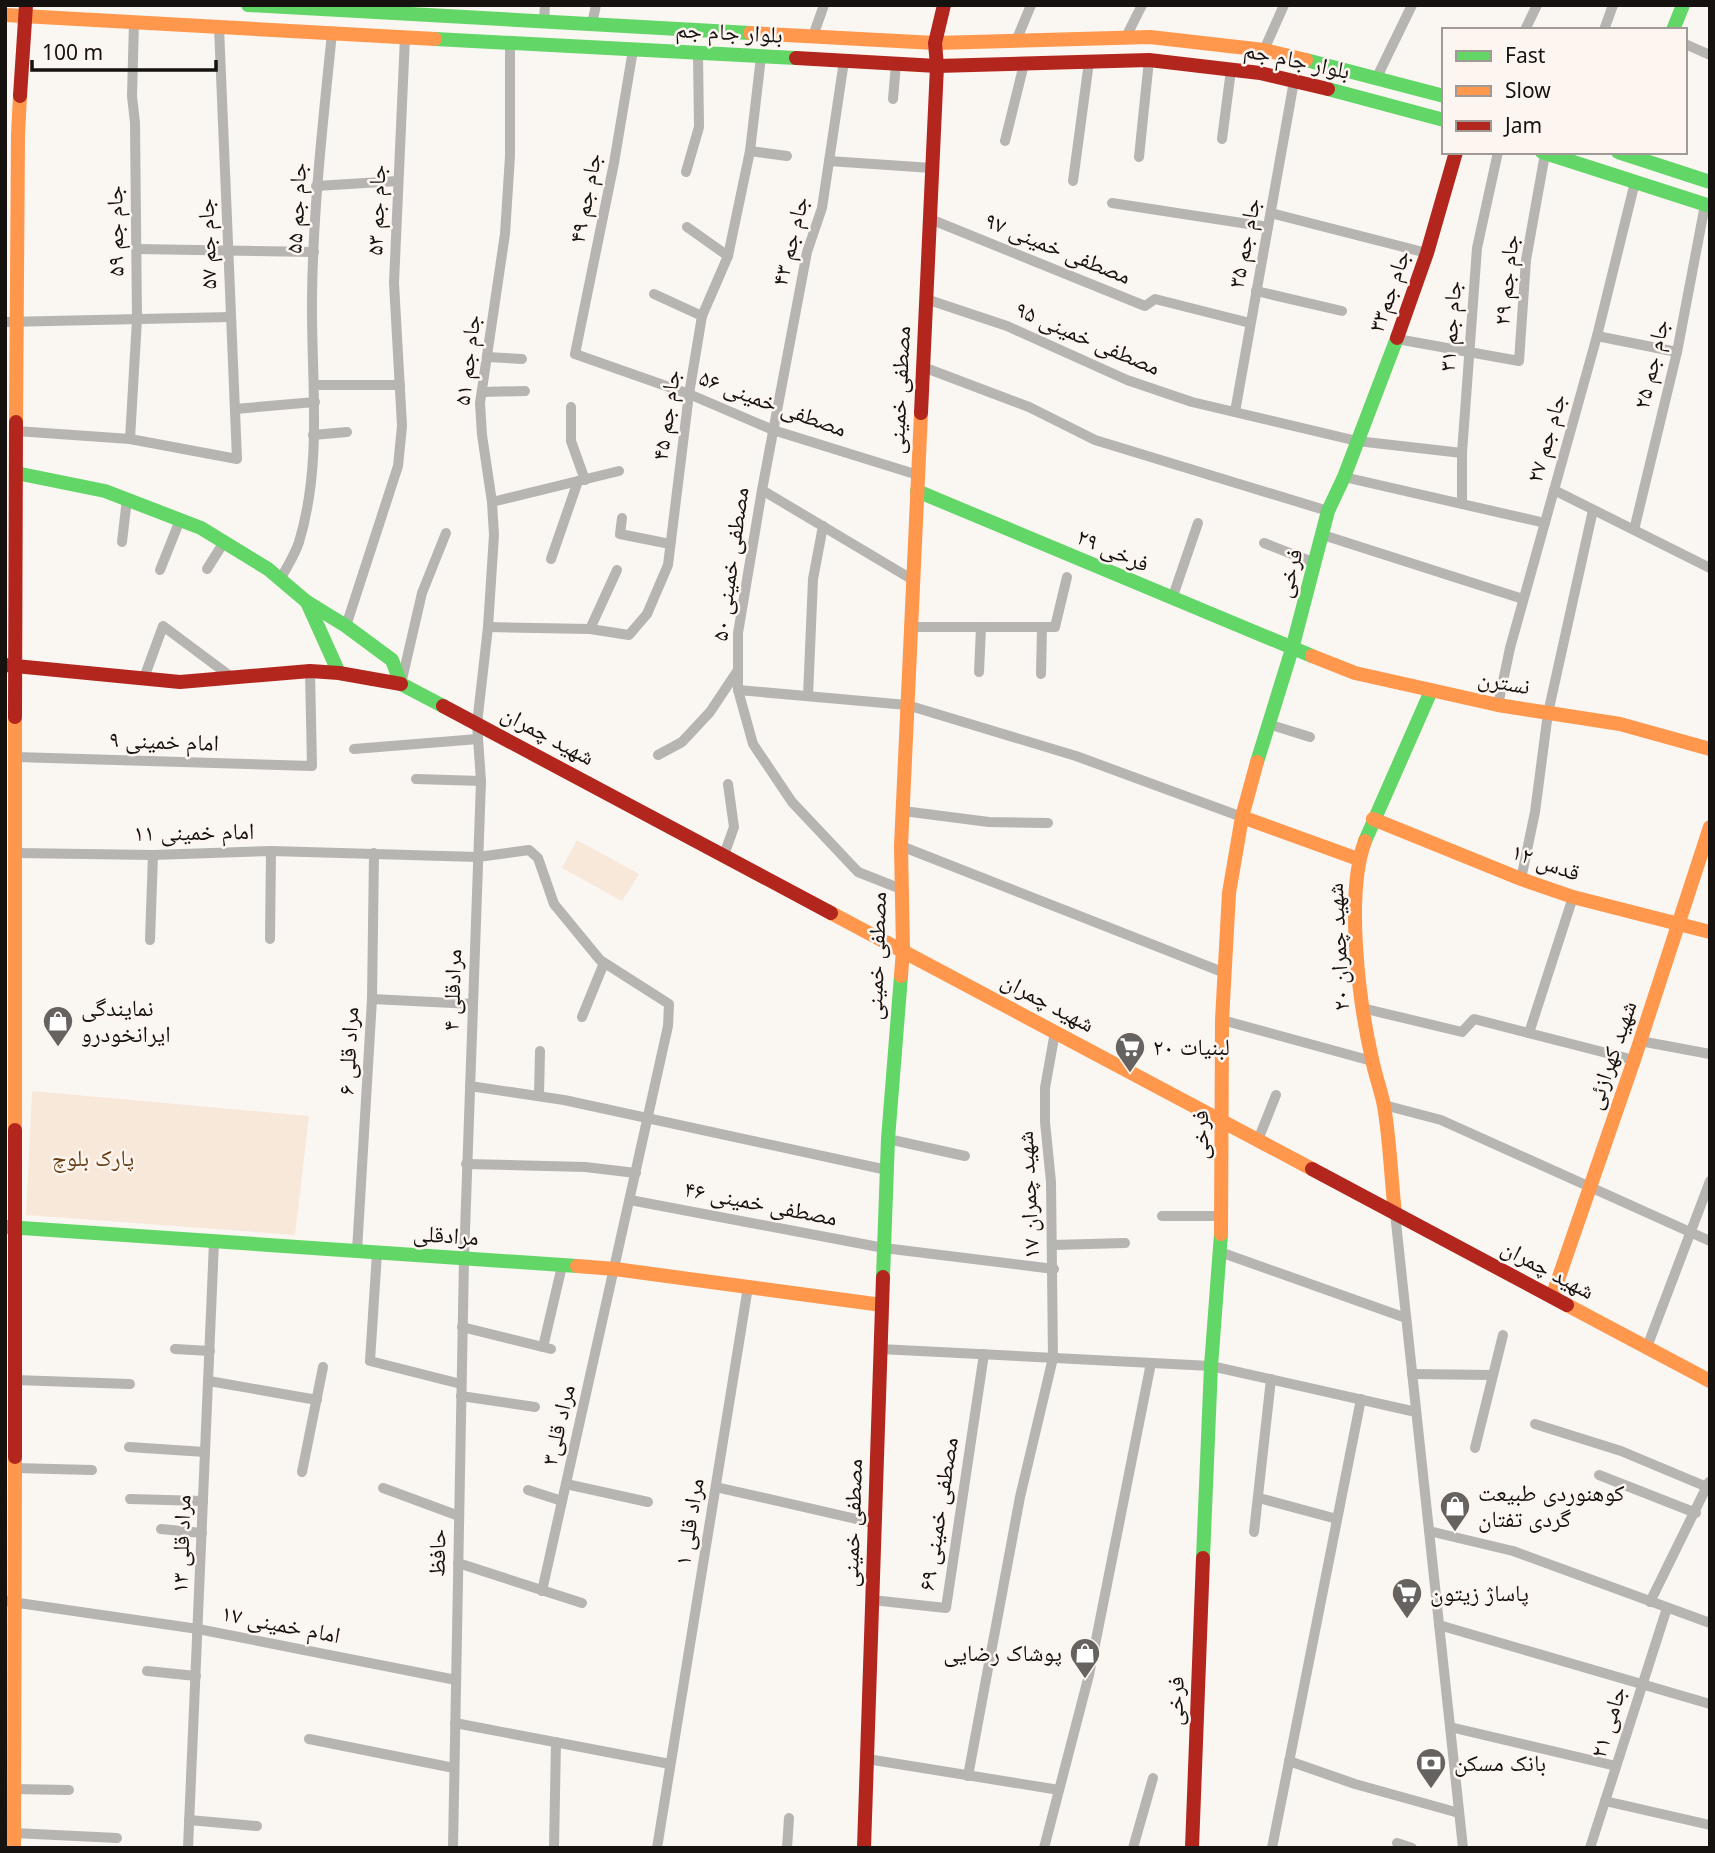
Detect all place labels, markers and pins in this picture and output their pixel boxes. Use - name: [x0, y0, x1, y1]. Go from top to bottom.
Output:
- place label: نمایندگی ایرانخودرو: [81, 991, 171, 1049]
- shop icon: نمایندگی ایرانخودرو: [41, 1004, 75, 1048]
- supermarket icon: لبنیات ۲۰: [1113, 1030, 1147, 1074]
- place label: لبنیات ۲۰: [1153, 1030, 1230, 1062]
- place label: کوهنوردی طبیعت گردی تفتان: [1478, 1476, 1625, 1534]
- shop icon: کوهنوردی طبیعت گردی تفتان: [1438, 1489, 1472, 1533]
- supermarket icon: پاساژ زیتون: [1390, 1576, 1424, 1620]
- place label: پاساژ زیتون: [1430, 1576, 1529, 1608]
- place label: پوشاک رضایی: [943, 1636, 1062, 1668]
- shop icon: پوشاک رضایی: [1068, 1636, 1102, 1680]
- bank icon: بانک مسکن: [1414, 1746, 1448, 1790]
- place label: بانک مسکن: [1454, 1746, 1546, 1778]

